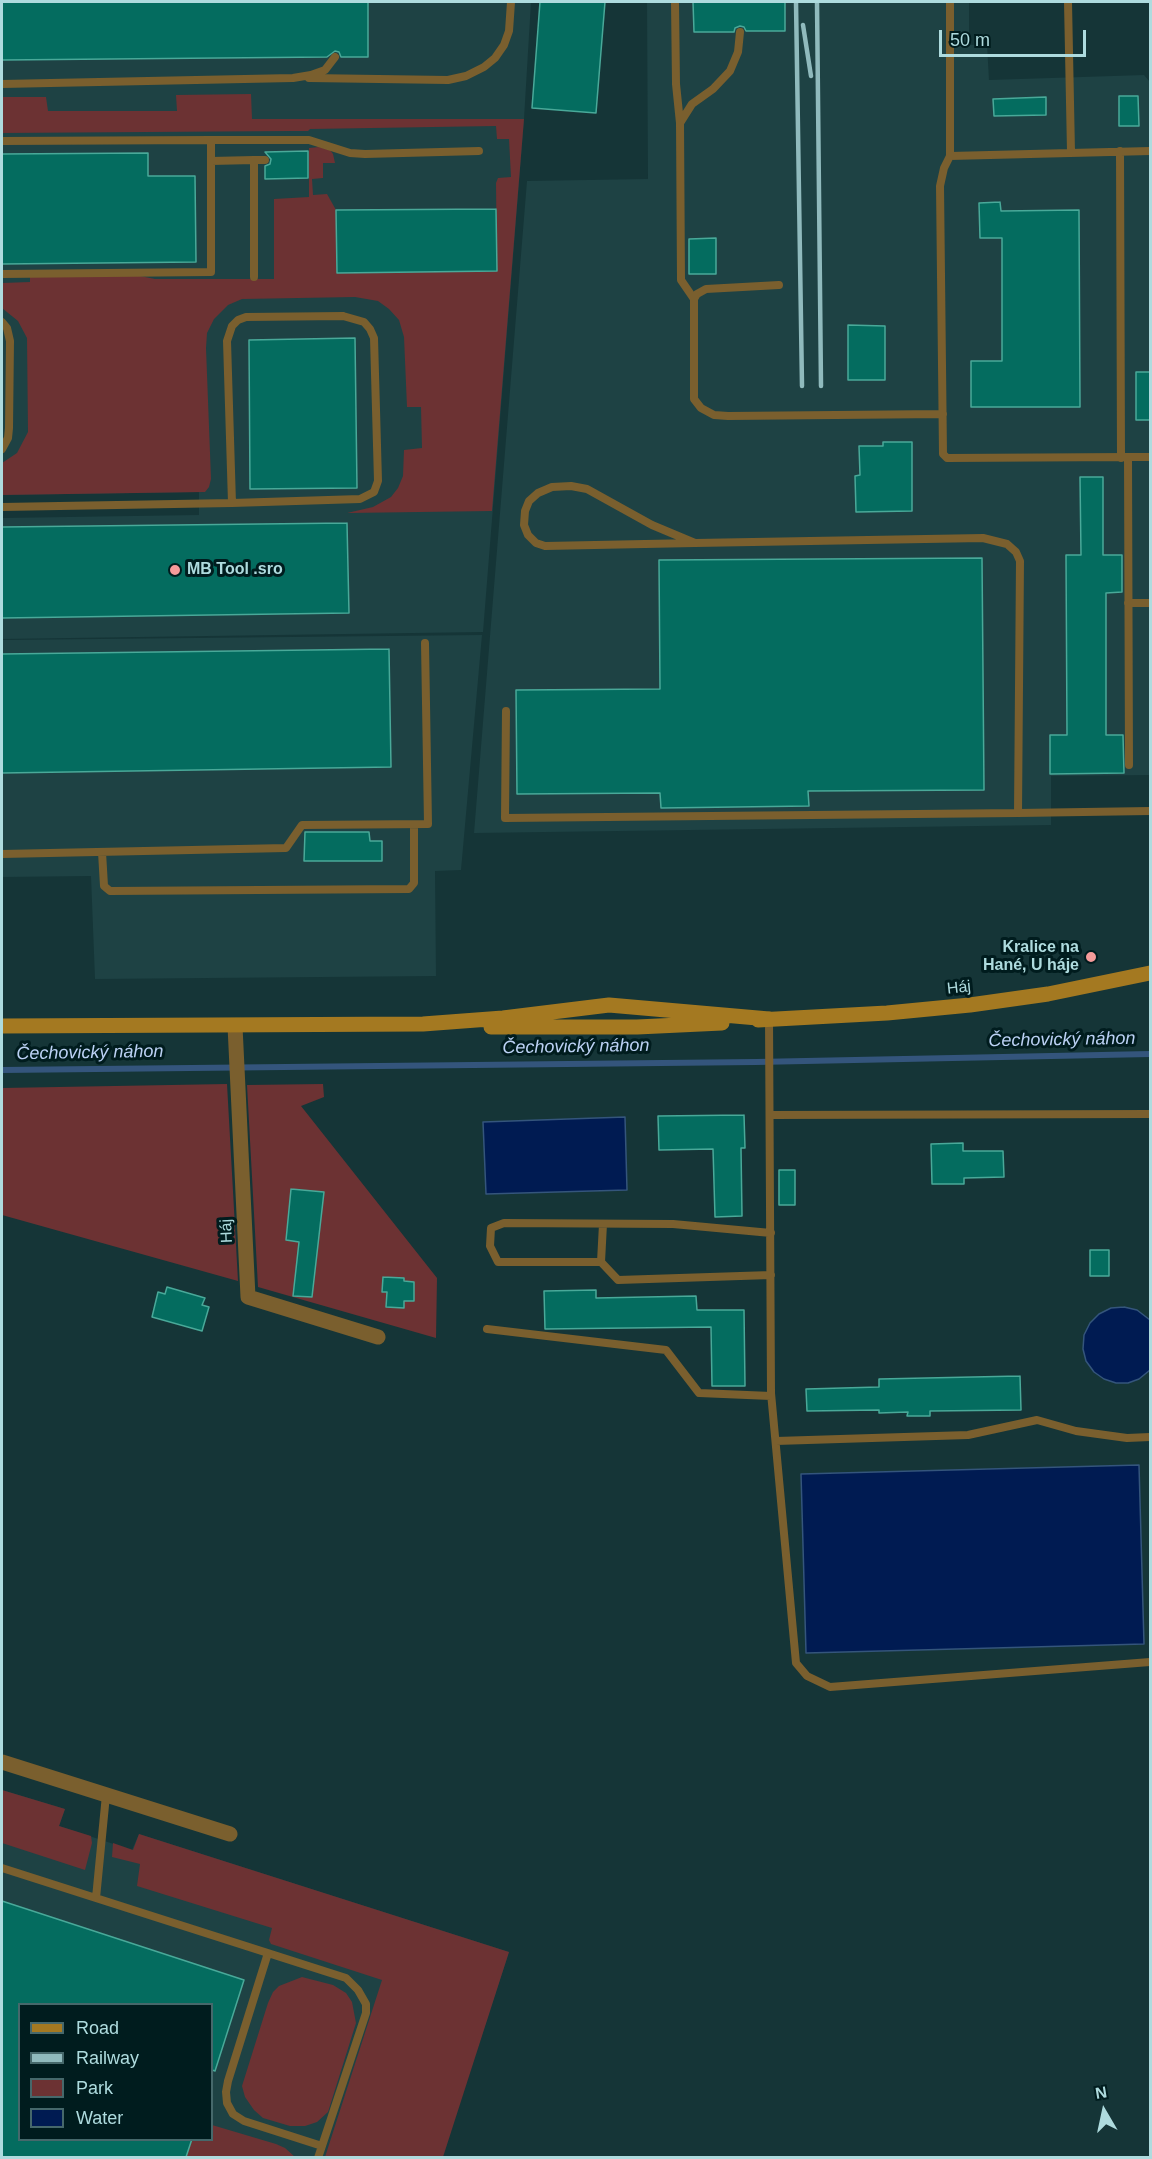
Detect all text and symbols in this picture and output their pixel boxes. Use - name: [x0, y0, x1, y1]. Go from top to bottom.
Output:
- scale bar: [942, 18, 1089, 56]
- text: 50 m: [950, 30, 990, 50]
- place label: MB Tool .sro: [187, 560, 283, 580]
- marker: MB Tool .sro: [168, 563, 182, 577]
- place label: Kralice na Hané, U háje: [983, 938, 1079, 976]
- marker: Kralice na Hané, U háje: [1084, 950, 1098, 964]
- street label: Háj: [946, 977, 972, 999]
- water label: Čechovický náhon: [988, 1028, 1136, 1052]
- water label: Čechovický náhon: [502, 1035, 650, 1059]
- water label: Čechovický náhon: [16, 1041, 164, 1065]
- street label: Háj: [217, 1219, 237, 1243]
- legend: [18, 2003, 213, 2141]
- text: Road: [76, 2018, 119, 2038]
- text: Railway: [76, 2048, 139, 2068]
- text: Park: [76, 2078, 113, 2098]
- north arrow: [1074, 2081, 1134, 2141]
- text: N: [1094, 2083, 1108, 2102]
- text: Water: [76, 2108, 123, 2128]

